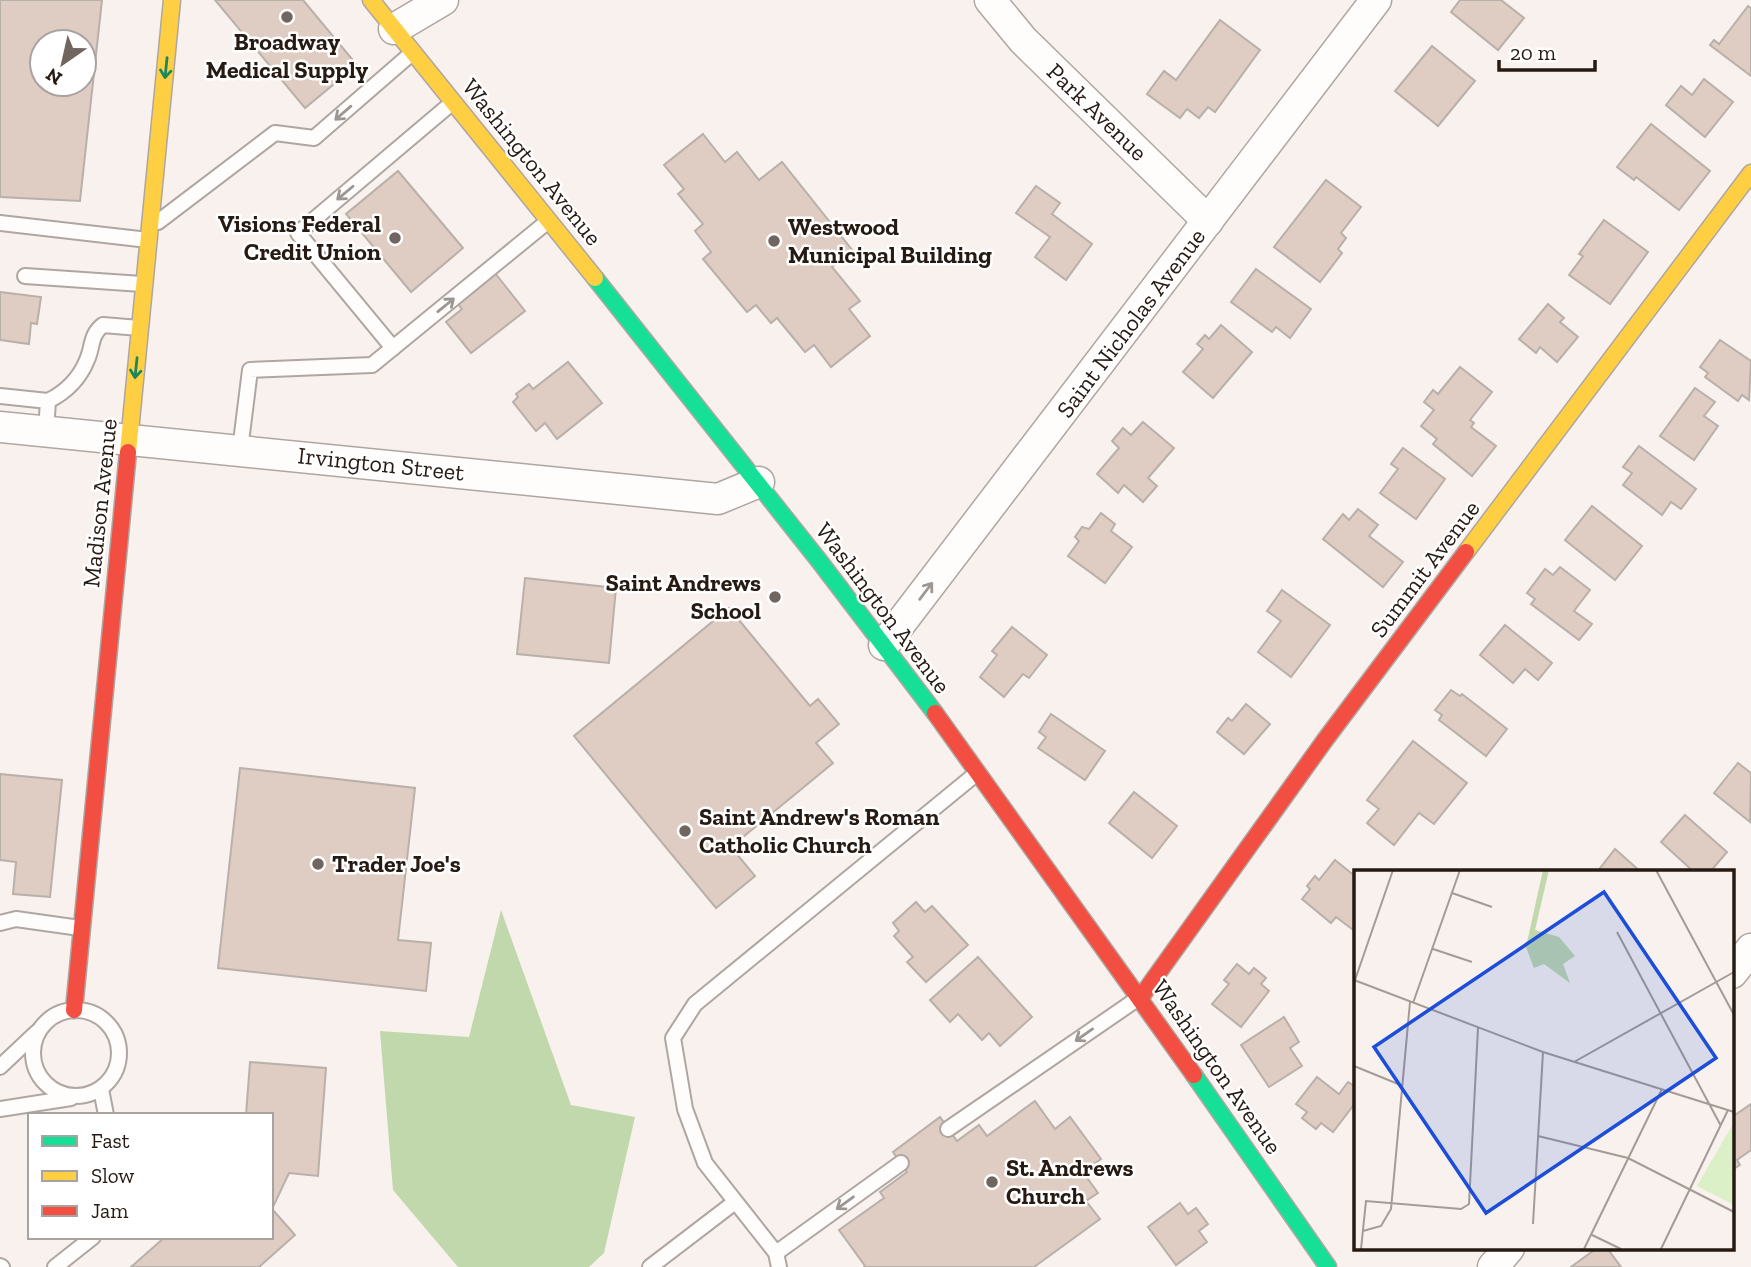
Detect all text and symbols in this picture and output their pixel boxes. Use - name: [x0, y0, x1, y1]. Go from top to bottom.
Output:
- marker: Broadway Medical Supply: [279, 9, 295, 25]
- place label: Broadway Medical Supply: [206, 27, 368, 84]
- north arrow: [28, 28, 98, 98]
- scale bar: [1499, 28, 1595, 72]
- text: 20 m: [1510, 40, 1556, 65]
- one-way arrow: [159, 56, 172, 79]
- street label: Park Avenue: [1041, 57, 1154, 167]
- text: N: [41, 63, 66, 90]
- street label: Washington Avenue: [456, 72, 609, 251]
- one-way arrow: [334, 105, 352, 121]
- one-way arrow: [336, 186, 354, 201]
- place label: Visions Federal Credit Union: [218, 209, 381, 266]
- place label: Westwood Municipal Building: [788, 212, 992, 269]
- street label: Saint Nicholas Avenue: [1050, 222, 1211, 423]
- marker: Visions Federal Credit Union: [387, 230, 403, 246]
- marker: Westwood Municipal Building: [766, 233, 782, 249]
- one-way arrow: [436, 297, 454, 313]
- one-way arrow: [130, 356, 143, 378]
- street label: Madison Avenue: [76, 417, 123, 589]
- street label: Irvington Street: [296, 440, 466, 487]
- street label: Summit Avenue: [1364, 494, 1486, 643]
- street label: Washington Avenue: [810, 517, 957, 699]
- place label: Saint Andrews School: [605, 568, 761, 625]
- one-way arrow: [918, 582, 933, 601]
- marker: Saint Andrews School: [767, 589, 783, 605]
- place label: Saint Andrew's Roman Catholic Church: [699, 802, 939, 859]
- marker: Saint Andrew's Roman Catholic Church: [677, 823, 693, 839]
- place label: Trader Joe's: [332, 849, 461, 878]
- marker: Trader Joe's: [310, 856, 326, 872]
- inset map: [1354, 870, 1734, 1250]
- street label: Washington Avenue: [1146, 974, 1288, 1160]
- one-way arrow: [1075, 1028, 1095, 1042]
- legend: [28, 1113, 273, 1239]
- text: Fast: [91, 1128, 130, 1153]
- place label: St. Andrews Church: [1006, 1153, 1134, 1210]
- text: Slow: [91, 1163, 134, 1188]
- marker: St. Andrews Church: [984, 1174, 1000, 1190]
- one-way arrow: [836, 1196, 855, 1210]
- text: Jam: [91, 1198, 128, 1223]

